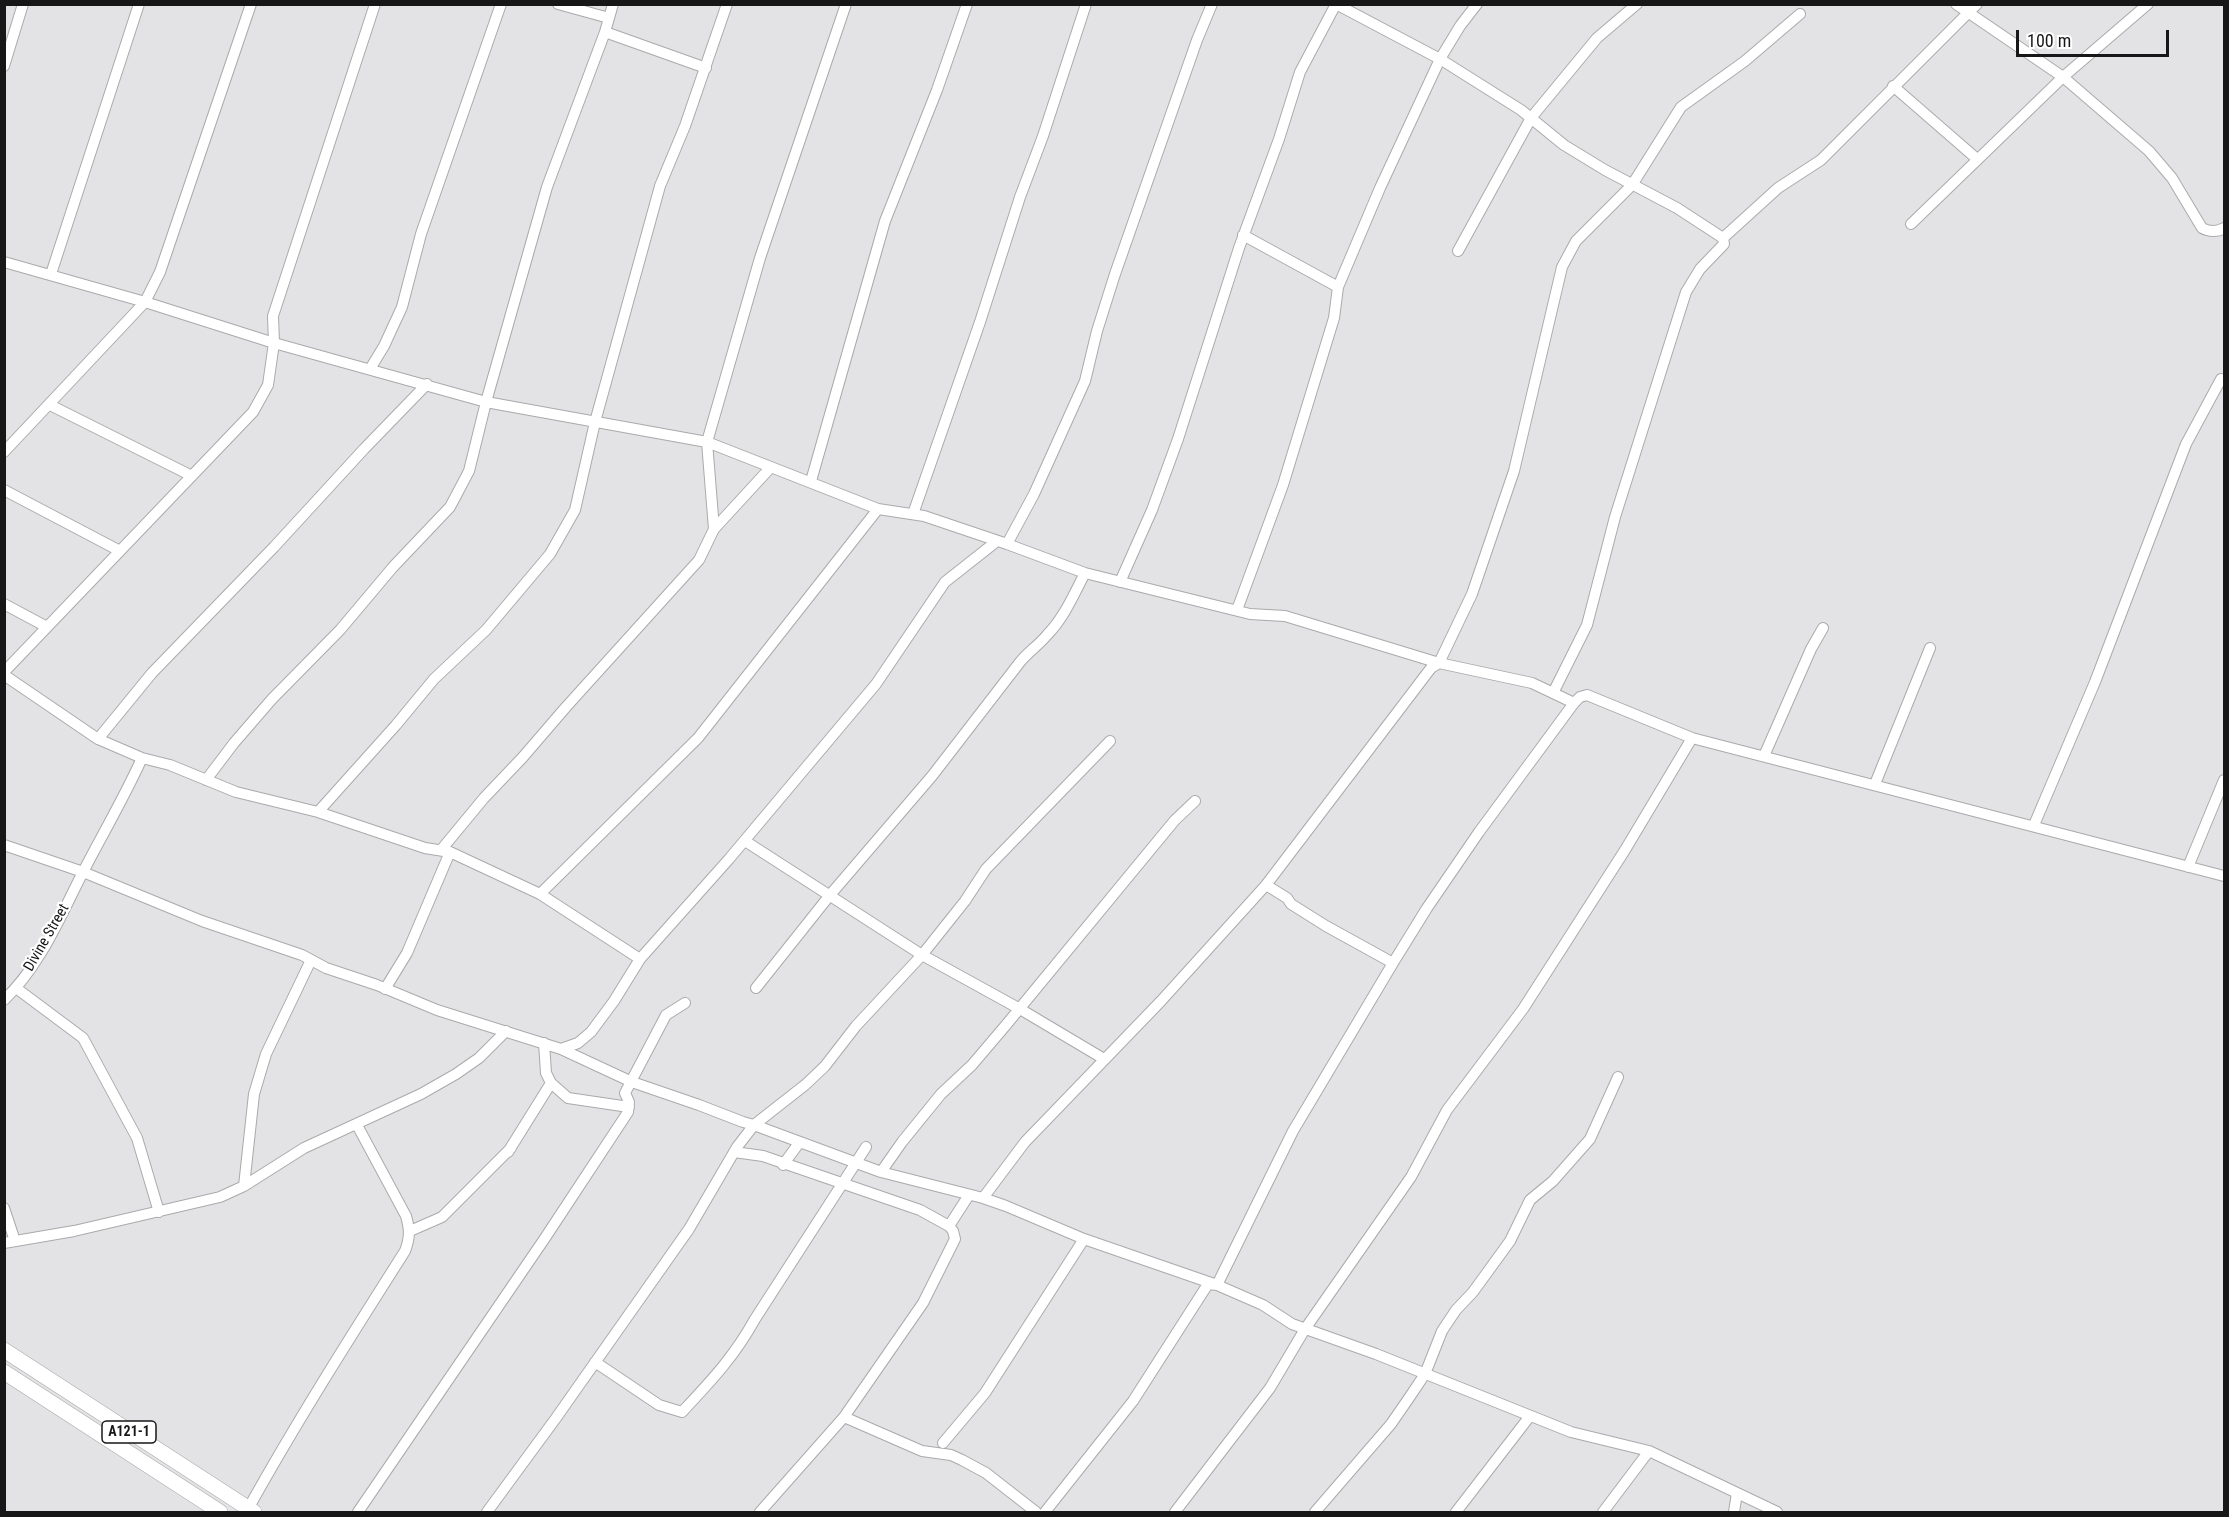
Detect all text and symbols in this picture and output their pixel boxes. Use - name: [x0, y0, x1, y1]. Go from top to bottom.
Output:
- scale bar: [2019, 18, 2172, 56]
- text: 100 m: [2027, 30, 2071, 51]
- street label: Divine Street: [21, 901, 73, 975]
- road number: A121-1: [102, 1421, 156, 1443]

